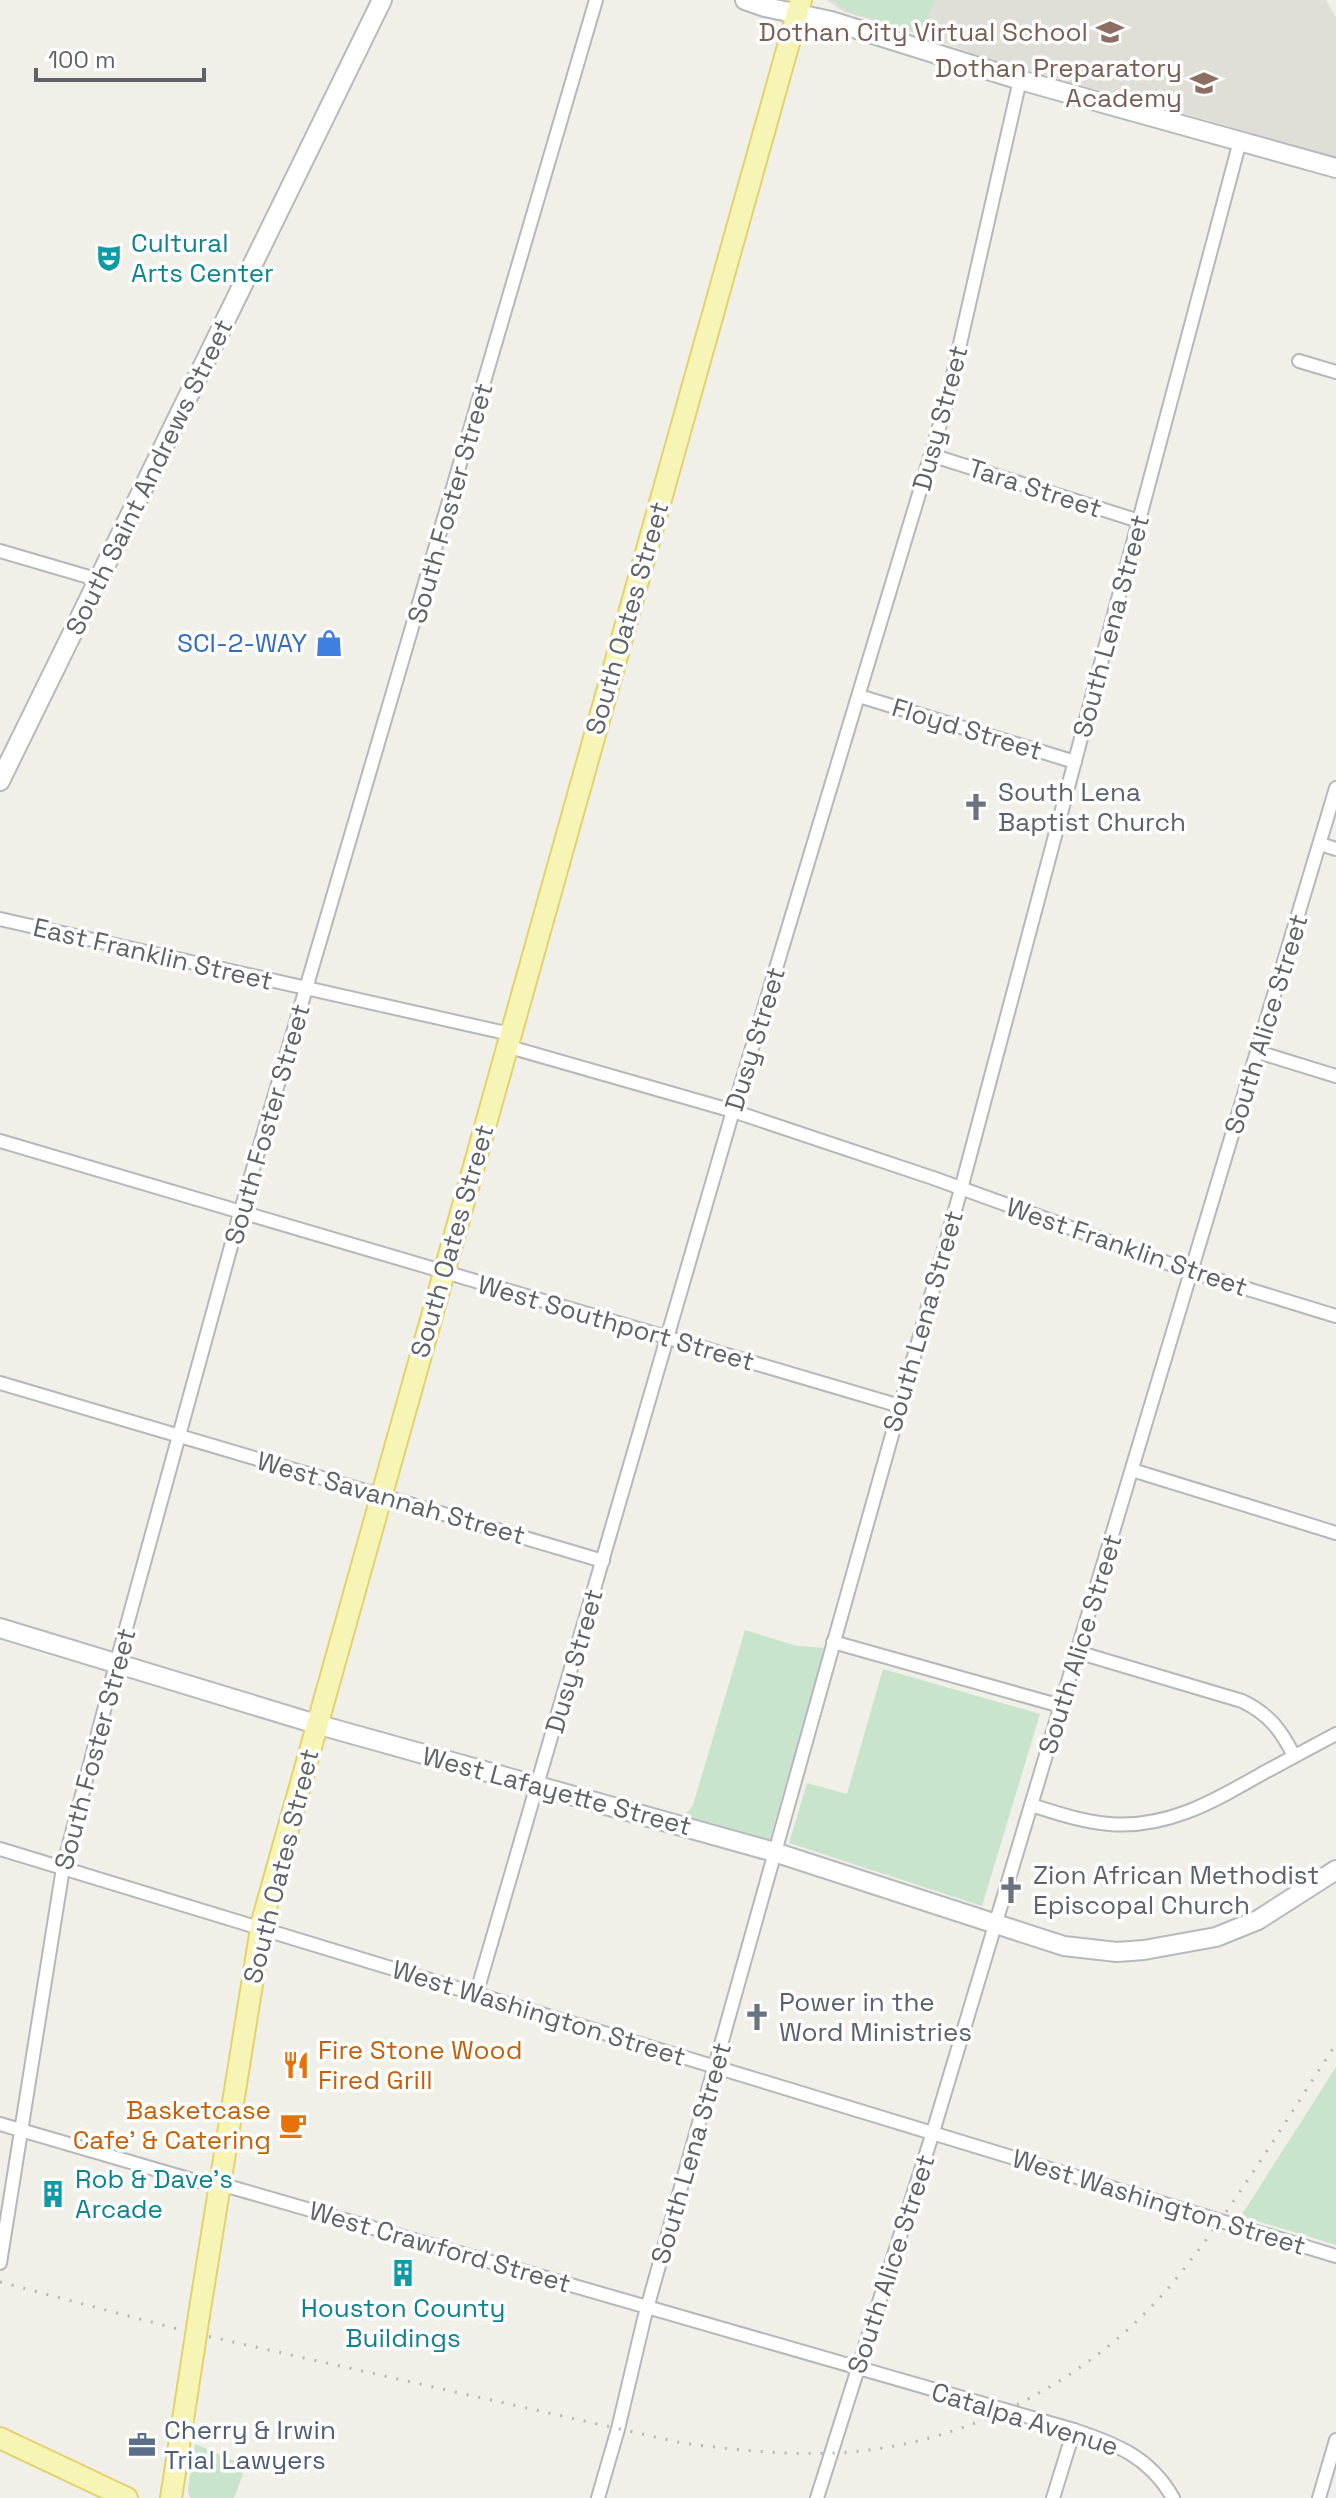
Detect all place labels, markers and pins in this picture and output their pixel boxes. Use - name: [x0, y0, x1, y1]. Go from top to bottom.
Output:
- place label: Dothan City Virtual School: [758, 15, 1088, 49]
- school or university icon: Dothan City Virtual School: [1095, 17, 1125, 47]
- place label: Dothan Preparatory Academy: [935, 51, 1182, 115]
- school or university icon: Dothan Preparatory Academy: [1189, 68, 1219, 98]
- place label: Cultural Arts Center: [131, 226, 274, 290]
- theatre icon: Cultural Arts Center: [94, 243, 124, 273]
- place label: SCI-2-WAY: [177, 626, 307, 660]
- shop icon: SCI-2-WAY: [314, 628, 344, 658]
- place label: South Lena Baptist Church: [998, 775, 1186, 839]
- church icon: South Lena Baptist Church: [961, 792, 991, 822]
- place label: Zion African Methodist Episcopal Church: [1033, 1858, 1319, 1922]
- church icon: Zion African Methodist Episcopal Church: [996, 1875, 1026, 1905]
- place label: Power in the Word Ministries: [779, 1985, 972, 2049]
- church icon: Power in the Word Ministries: [742, 2002, 772, 2032]
- place label: Fire Stone Wood Fired Grill: [318, 2033, 522, 2097]
- restaurant icon: Fire Stone Wood Fired Grill: [281, 2050, 311, 2080]
- place label: Basketcase Cafe' & Catering: [73, 2093, 271, 2157]
- cafe icon: Basketcase Cafe' & Catering: [278, 2110, 308, 2140]
- place label: Rob & Dave's Arcade: [75, 2162, 233, 2226]
- building icon: Rob & Dave's Arcade: [38, 2179, 68, 2209]
- building icon: Houston County Buildings: [388, 2258, 418, 2288]
- place label: Houston County Buildings: [301, 2291, 505, 2355]
- place label: Cherry & Irwin Trial Lawyers: [164, 2413, 336, 2477]
- office icon: Cherry & Irwin Trial Lawyers: [127, 2430, 157, 2460]

